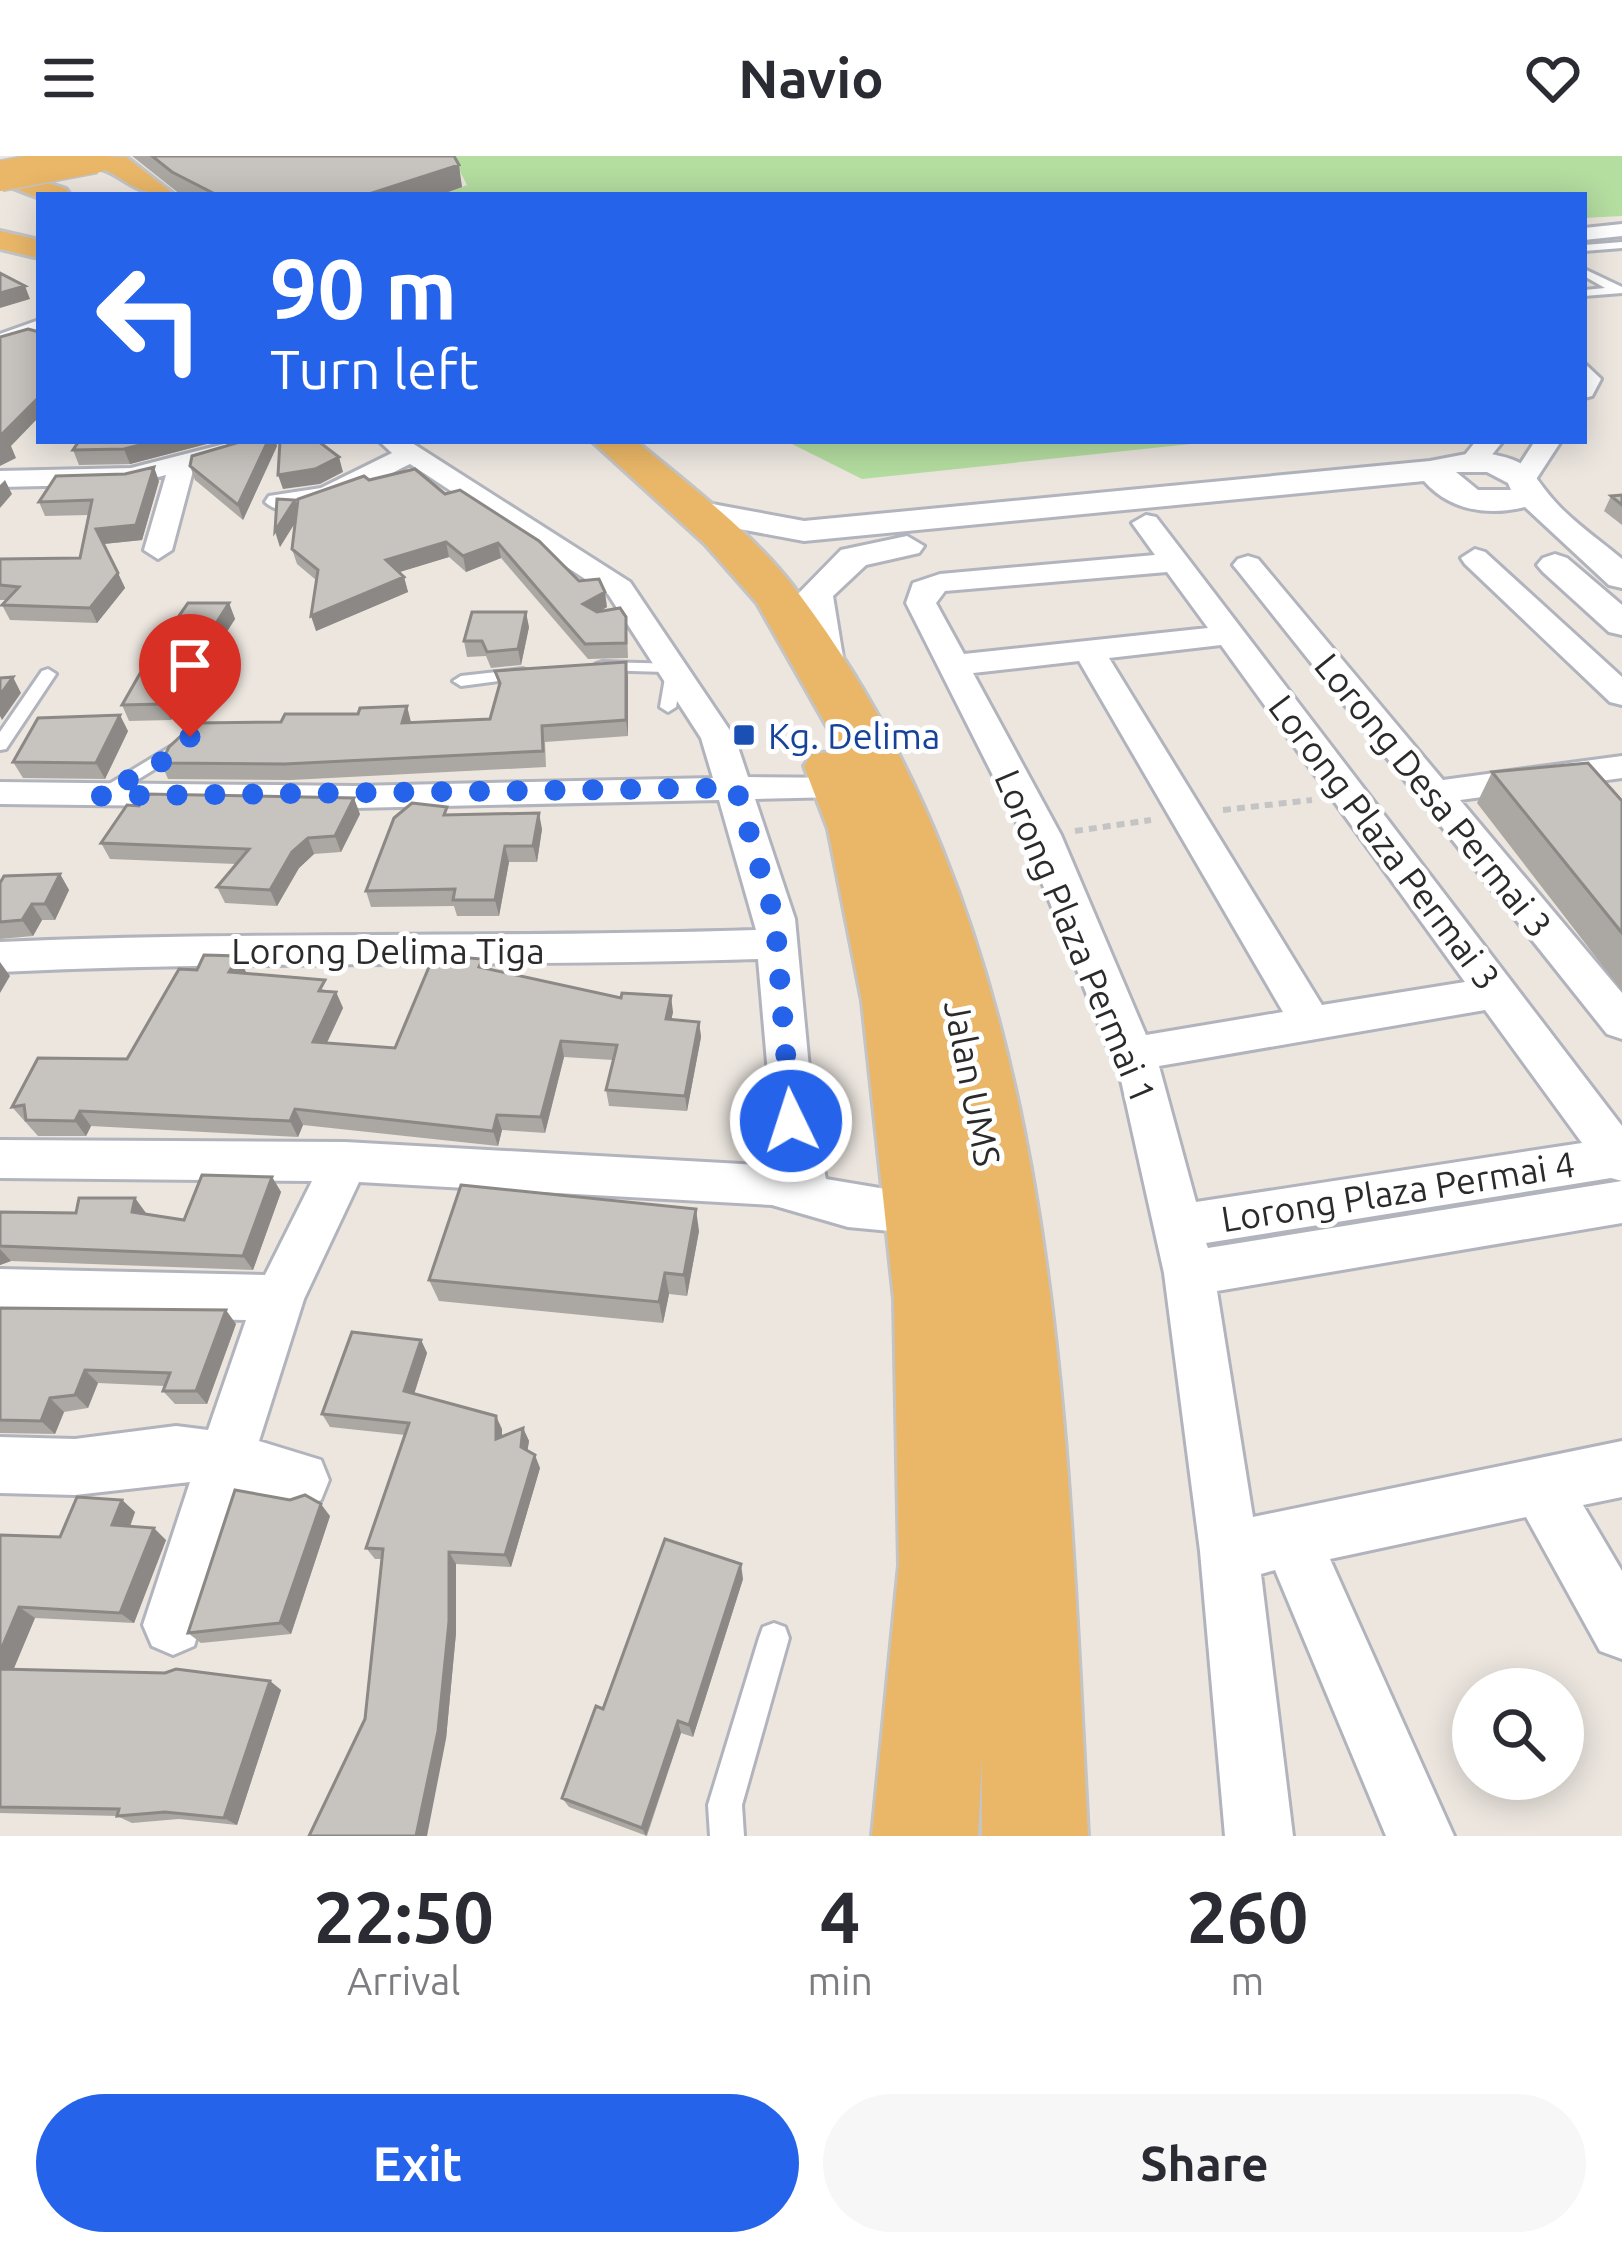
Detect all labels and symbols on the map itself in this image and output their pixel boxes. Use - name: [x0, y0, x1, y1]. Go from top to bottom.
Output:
- pin: [139, 614, 241, 737]
- street label: Lorong Desa Permai 3: [1307, 645, 1561, 945]
- street label: Lorong Plaza Permai 3: [1261, 687, 1509, 997]
- place label: Kg. Delima: [768, 715, 940, 756]
- marker: Kg. Delima: [731, 722, 757, 748]
- street label: Lorong Plaza Permai 1: [987, 763, 1165, 1109]
- street label: Lorong Delima Tiga: [231, 930, 545, 971]
- street label: Jalan UMS: [937, 997, 1009, 1169]
- position arrow: [728, 1058, 854, 1184]
- street label: Lorong Plaza Permai 4: [1218, 1143, 1578, 1239]

